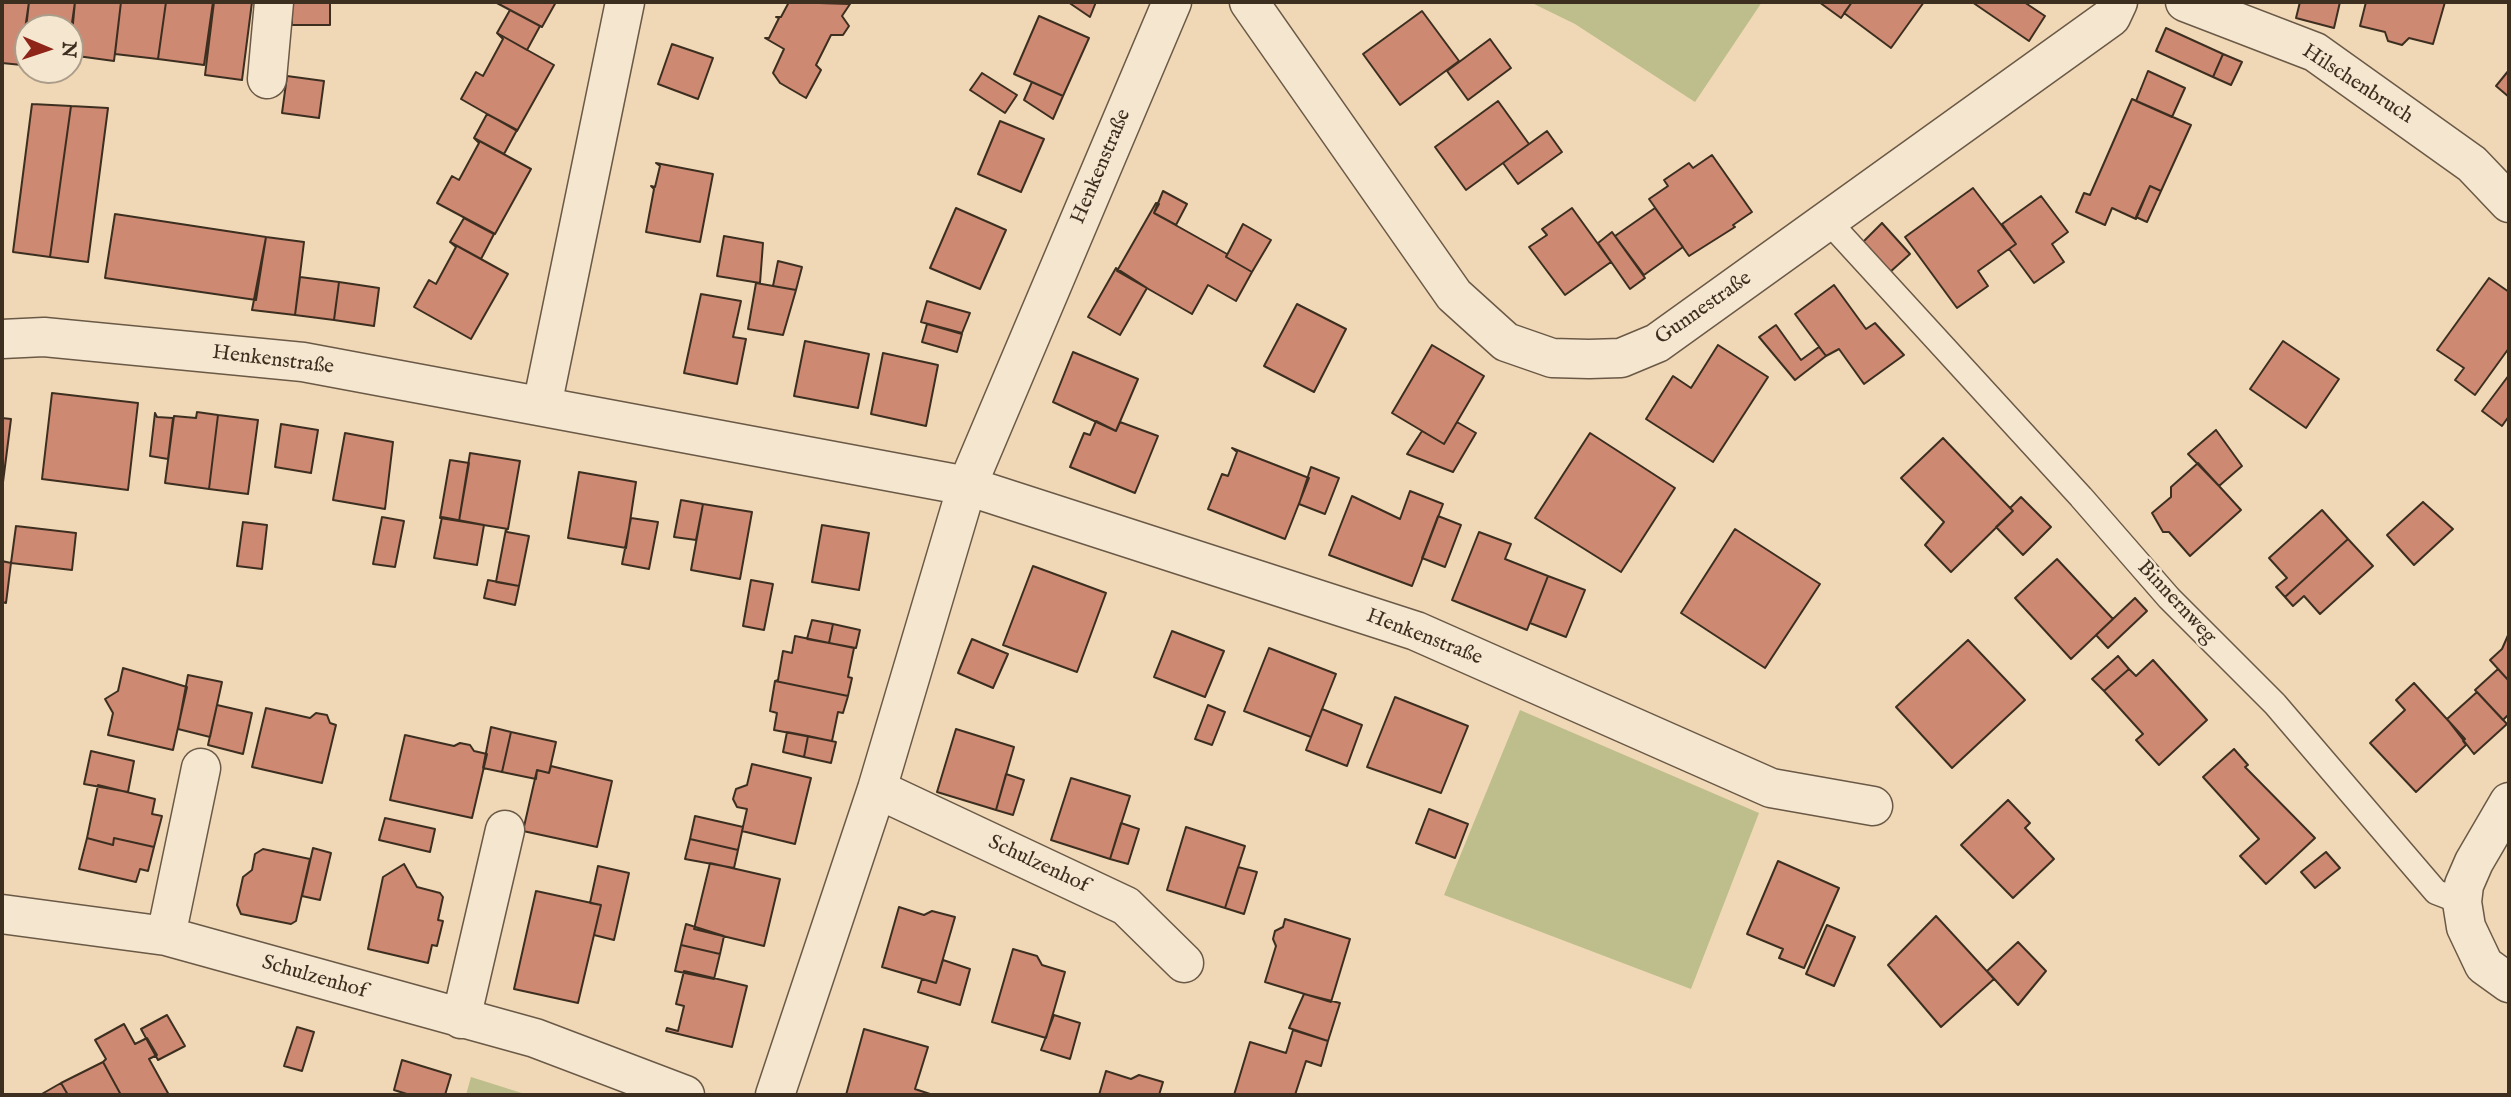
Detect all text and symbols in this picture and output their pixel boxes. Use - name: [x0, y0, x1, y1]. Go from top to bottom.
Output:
- north arrow: [14, 14, 84, 84]
- street label: Hilschenbruch: [2297, 40, 2417, 130]
- text: N: [56, 41, 80, 58]
- street label: Henkenstraße: [1067, 106, 1137, 228]
- street label: Gunnestraße: [1651, 267, 1757, 351]
- street label: Henkenstraße: [211, 341, 335, 381]
- street label: Binnernweg: [2131, 556, 2221, 650]
- street label: Henkenstraße: [1362, 604, 1486, 672]
- street label: Schulzenhof: [984, 831, 1092, 899]
- street label: Schulzenhof: [259, 951, 369, 1005]

